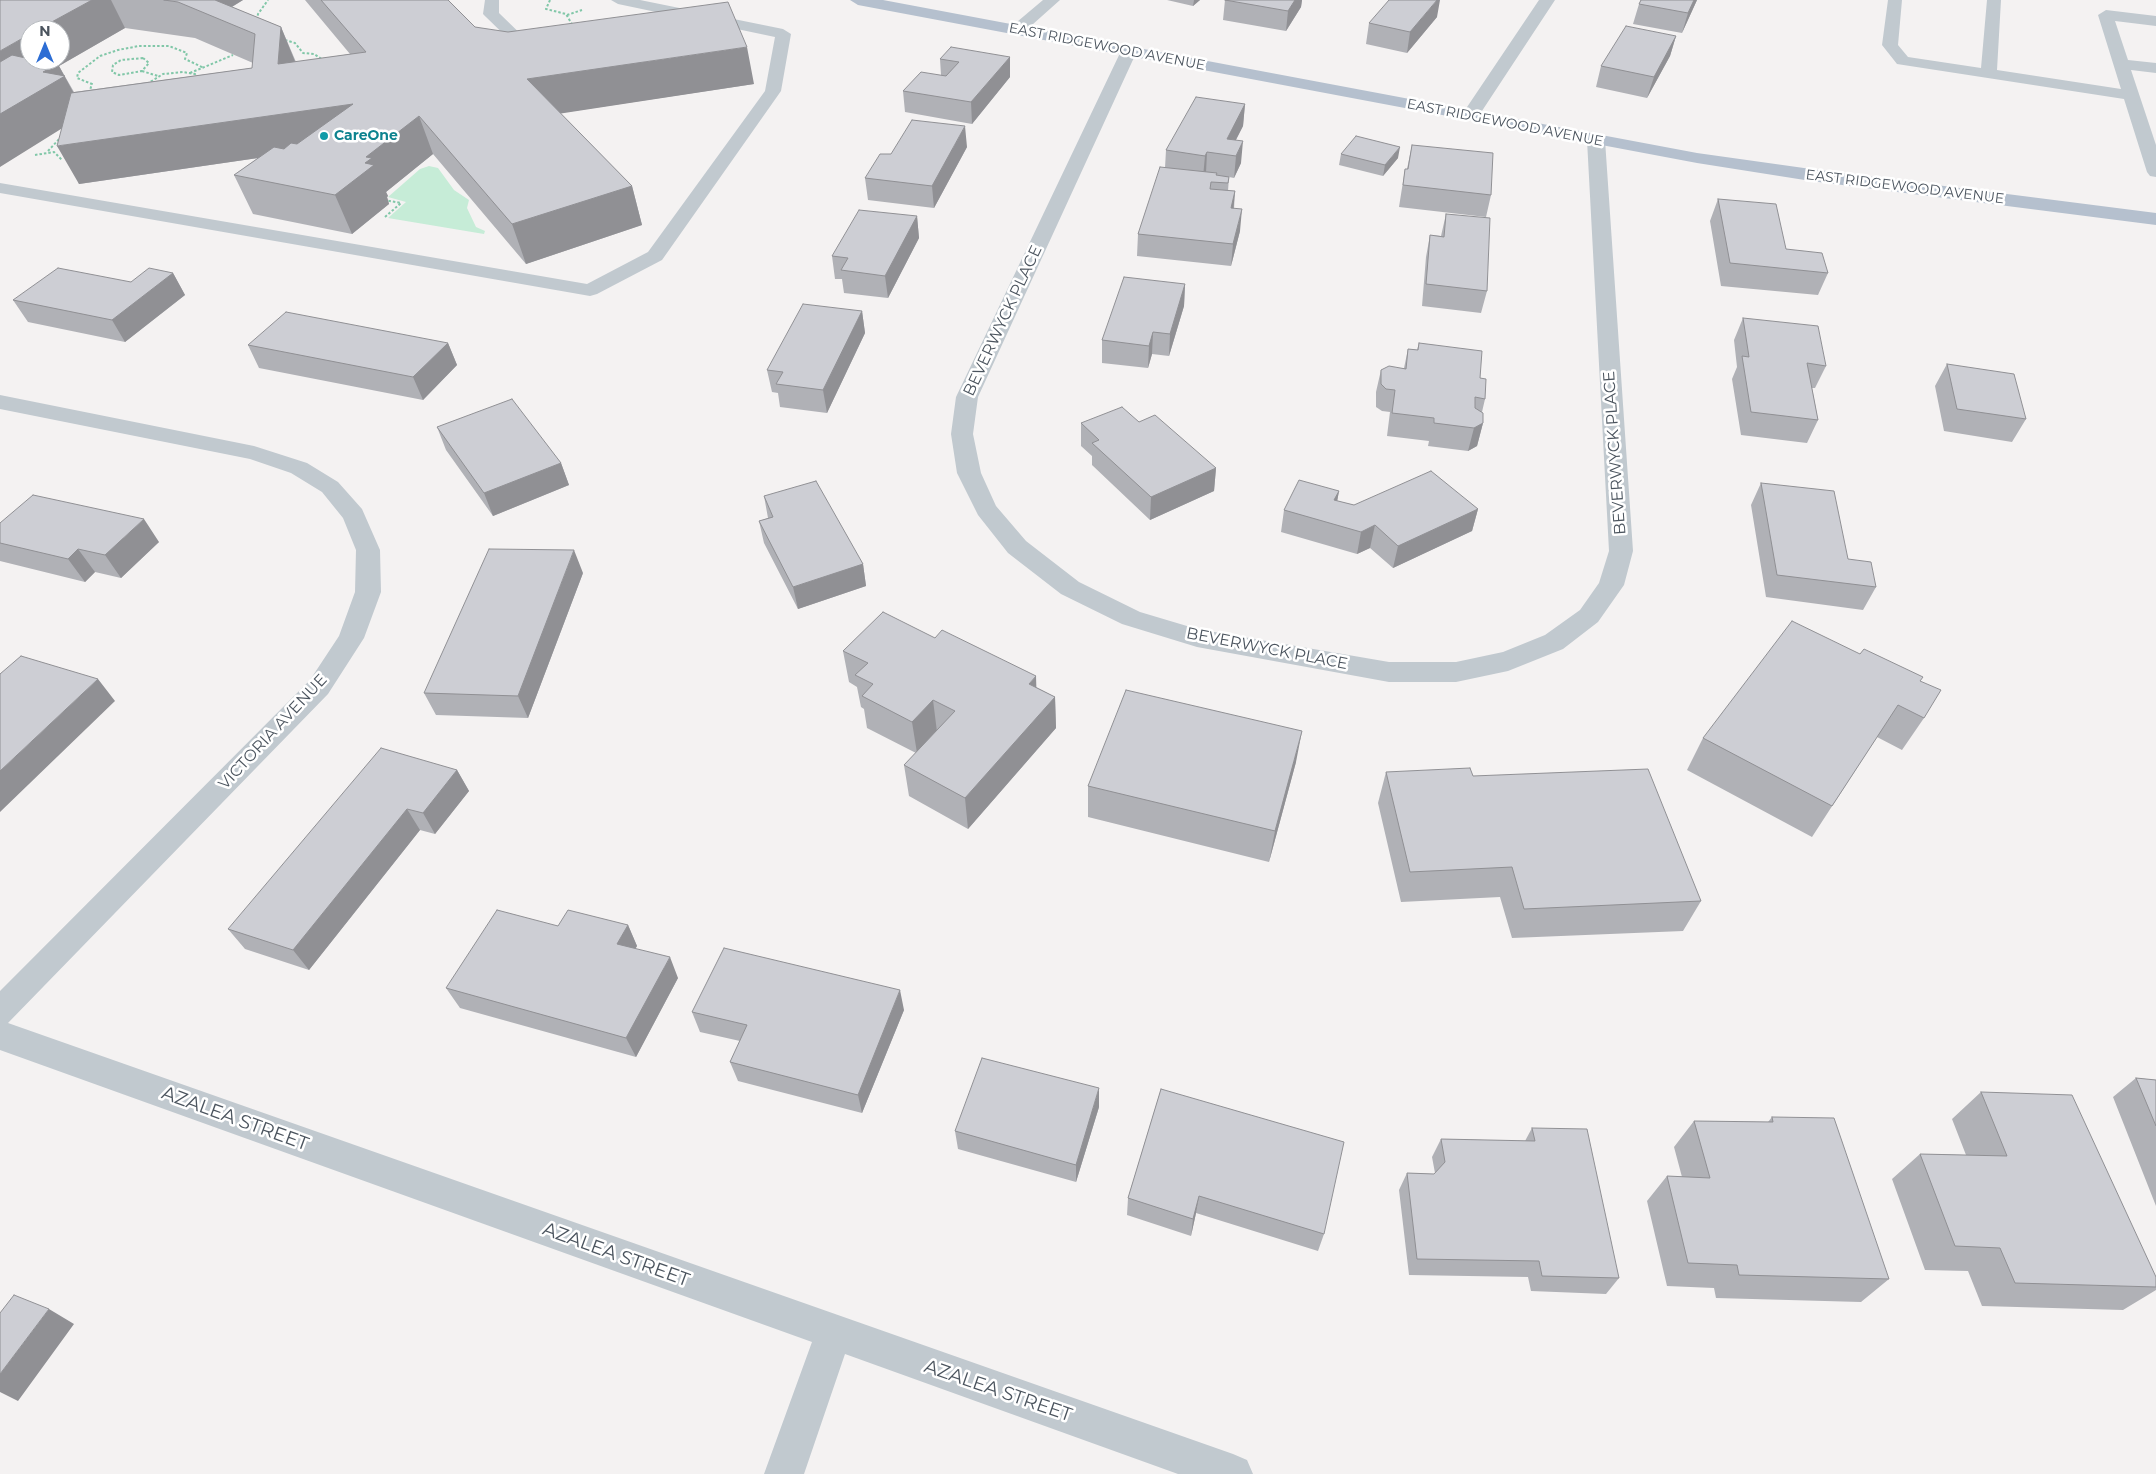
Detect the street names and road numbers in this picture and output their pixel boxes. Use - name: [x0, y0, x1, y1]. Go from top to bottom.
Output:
- street label: EAST RIDGEWOOD AVENUE: [1007, 20, 1207, 74]
- street label: EAST RIDGEWOOD AVENUE: [1405, 96, 1605, 150]
- street label: EAST RIDGEWOOD AVENUE: [1805, 166, 2005, 208]
- street label: BEVERWYCK PLACE: [960, 243, 1046, 399]
- street label: BEVERWYCK PLACE: [1600, 371, 1630, 535]
- street label: BEVERWYCK PLACE: [1185, 624, 1349, 674]
- street label: VICTORIA AVENUE: [215, 670, 331, 794]
- street label: AZALEA STREET: [158, 1082, 312, 1156]
- street label: AZALEA STREET: [539, 1218, 693, 1292]
- street label: AZALEA STREET: [921, 1355, 1075, 1427]

